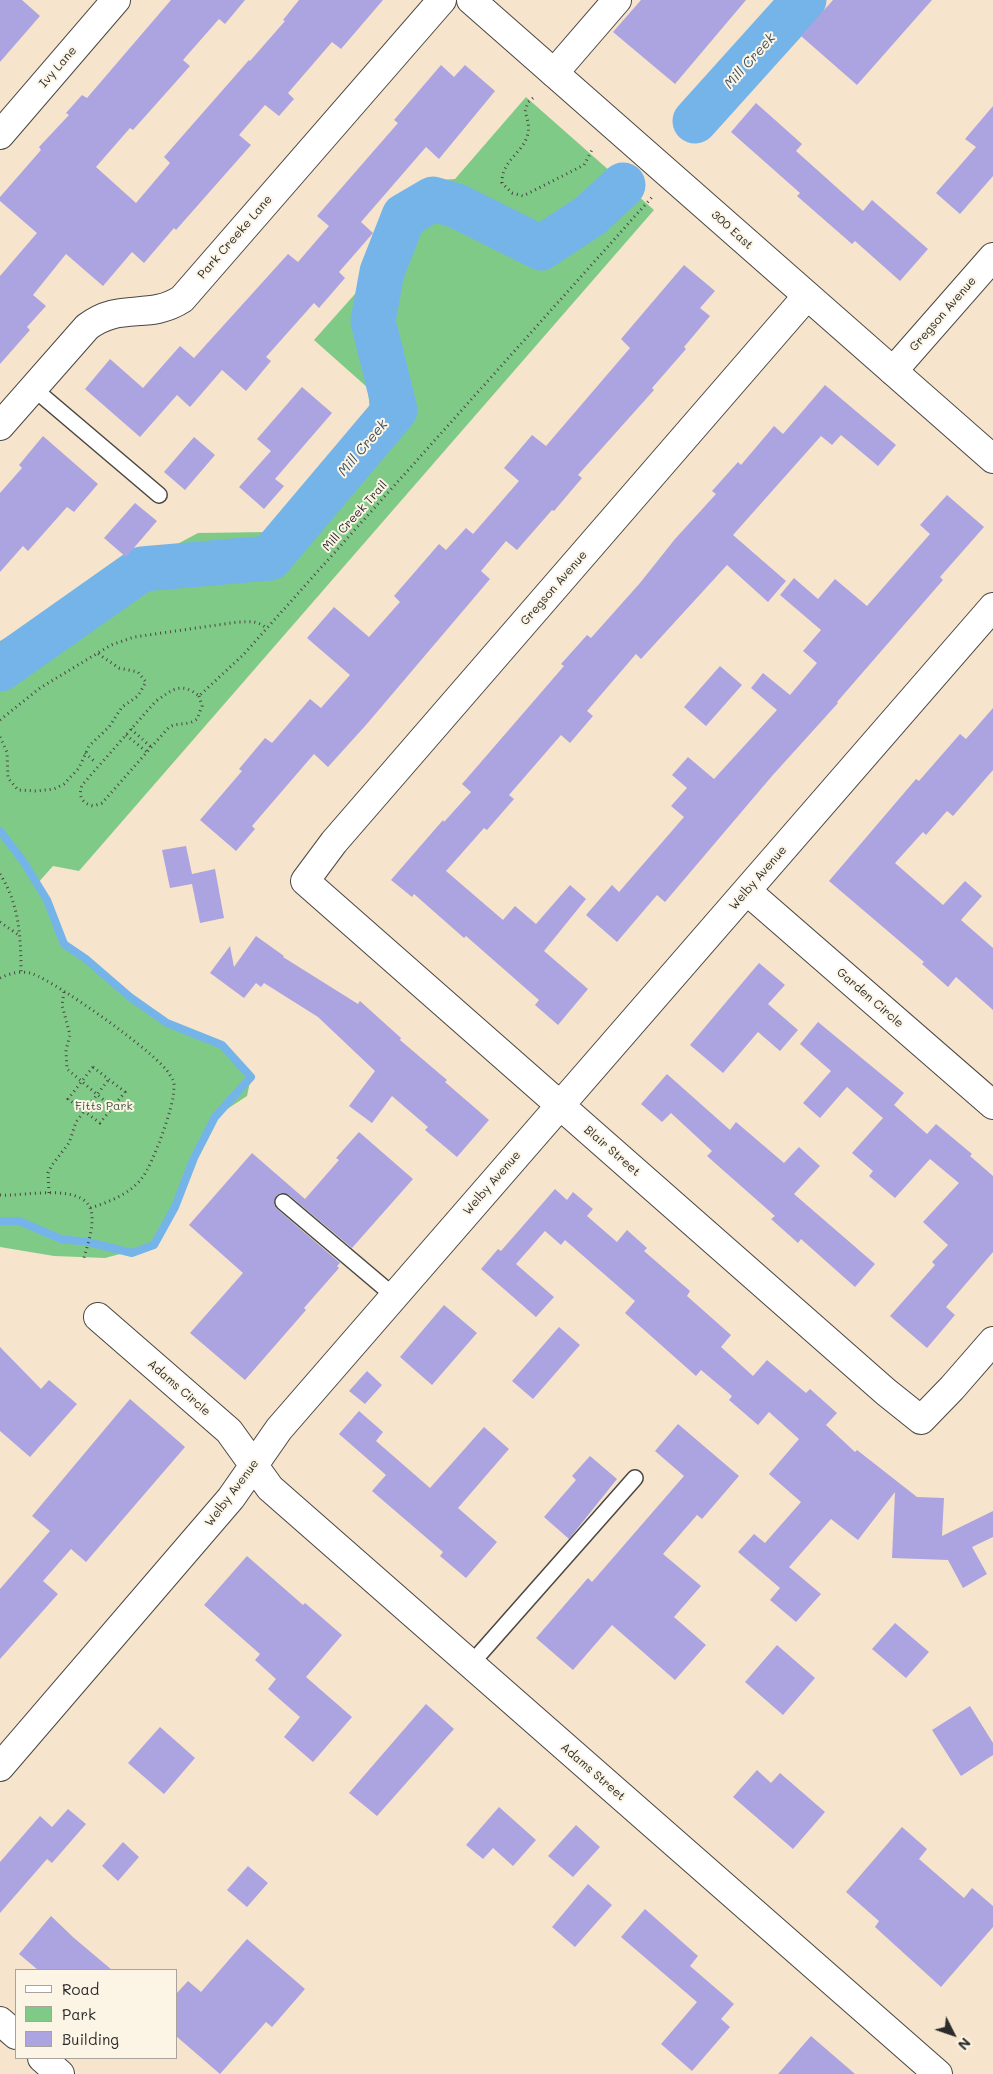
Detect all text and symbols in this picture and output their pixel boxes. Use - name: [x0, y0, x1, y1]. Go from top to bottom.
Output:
- water label: Mill Creek: [721, 30, 779, 92]
- street label: Ivy Lane: [36, 44, 80, 90]
- street label: Park Creeke Lane: [195, 192, 275, 282]
- street label: 300 East: [708, 208, 756, 252]
- street label: Gregson Avenue: [907, 274, 979, 354]
- water label: Mill Creek: [334, 416, 392, 480]
- street label: Mill Creek Trail: [320, 478, 390, 554]
- street label: Gregson Avenue: [518, 548, 590, 628]
- street label: Welby Avenue: [726, 843, 790, 913]
- street label: Garden Circle: [834, 965, 906, 1031]
- park label: Fitts Park: [75, 1099, 133, 1113]
- street label: Blair Street: [581, 1123, 643, 1179]
- street label: Welby Avenue: [460, 1148, 524, 1218]
- street label: Adams Circle: [145, 1357, 213, 1419]
- street label: Welby Avenue: [202, 1457, 262, 1529]
- street label: Adams Street: [558, 1740, 628, 1804]
- legend: [15, 1969, 178, 2059]
- text: Road: [62, 1979, 99, 1999]
- text: Park: [62, 2004, 96, 2024]
- north arrow: [928, 2009, 978, 2059]
- text: Building: [62, 2029, 119, 2049]
- text: N: [954, 2034, 975, 2054]

